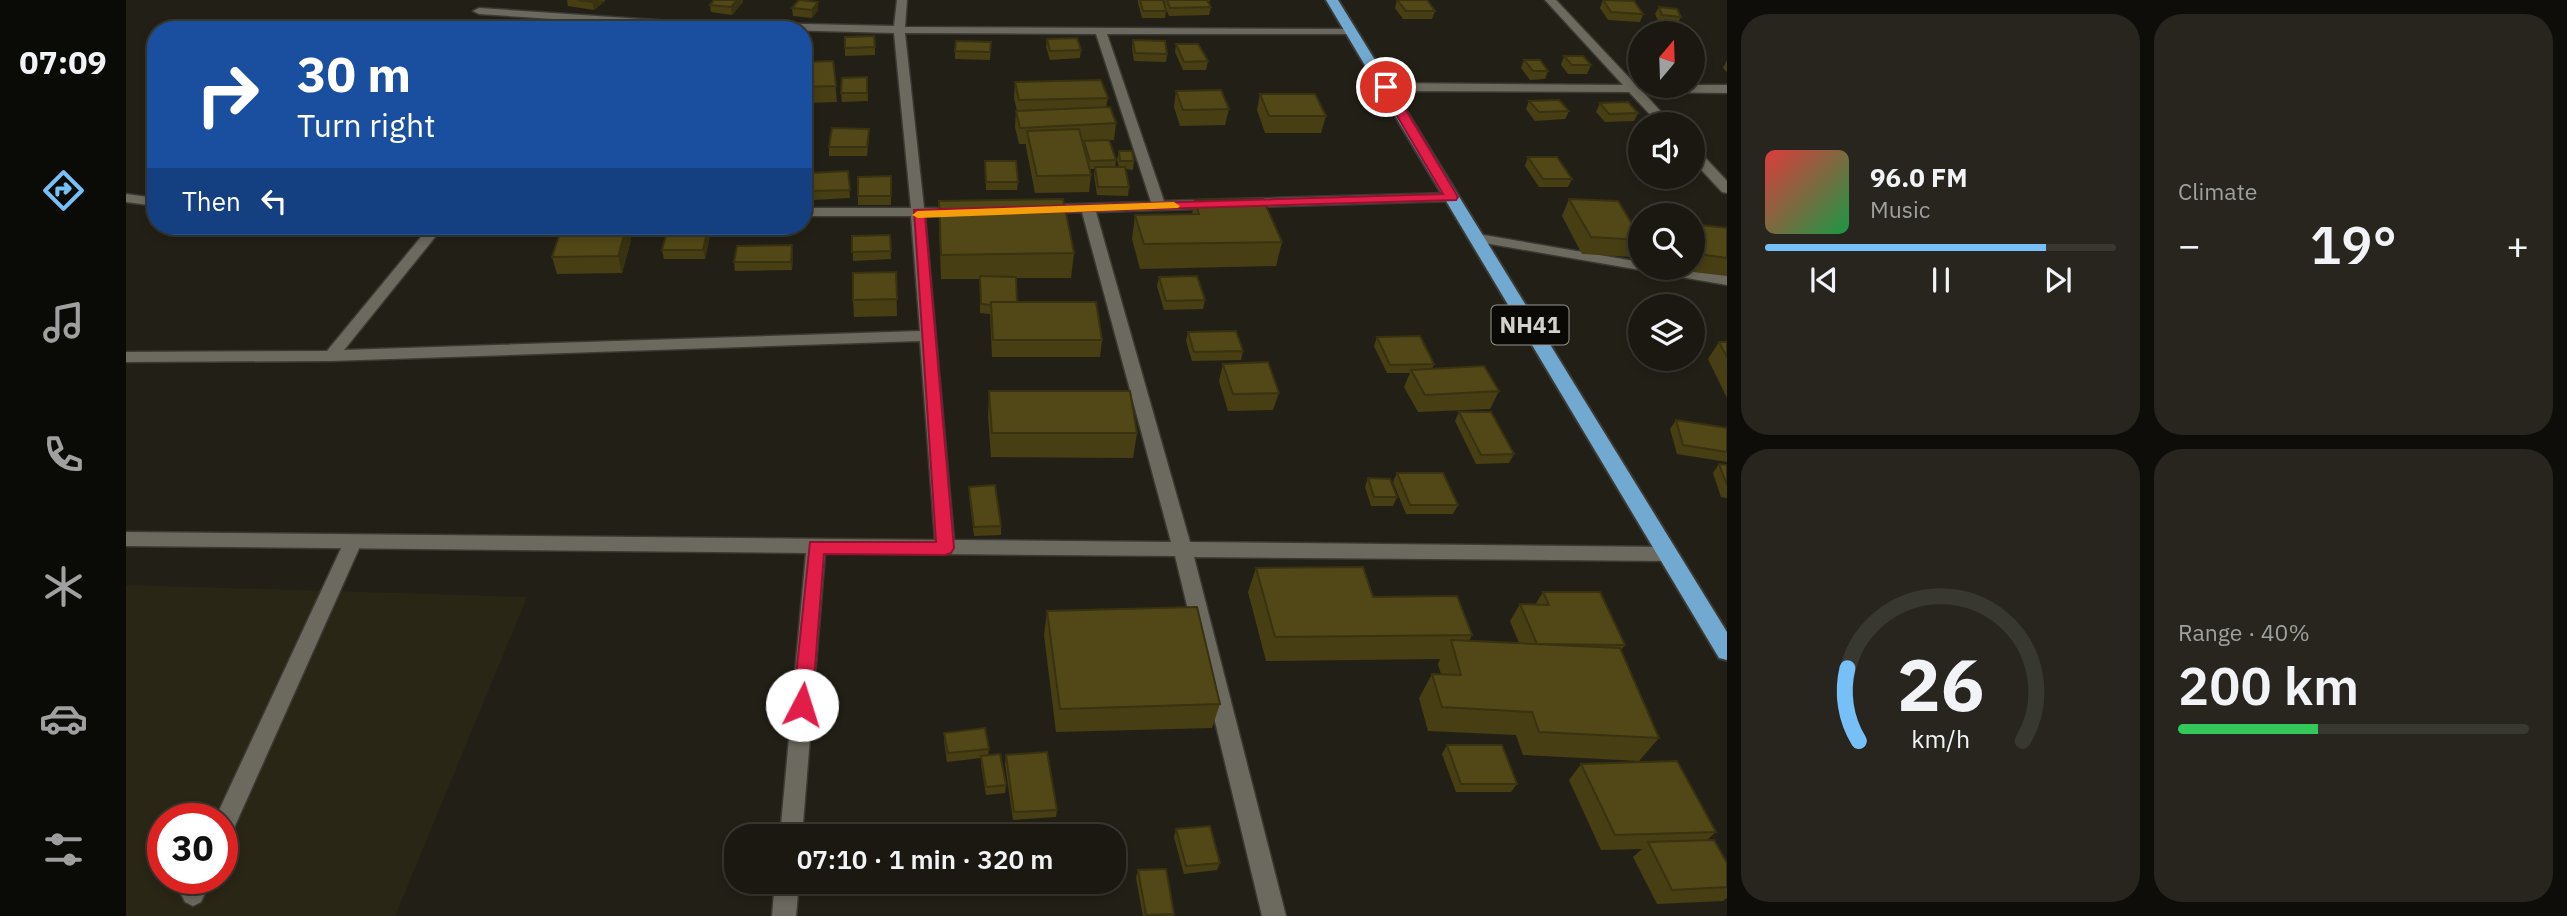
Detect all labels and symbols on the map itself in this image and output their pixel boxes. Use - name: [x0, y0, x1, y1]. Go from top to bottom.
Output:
- north arrow: [1628, 21, 1704, 98]
- pin: [1356, 57, 1416, 117]
- road number: NH41: [1492, 306, 1568, 344]
- position arrow: [765, 668, 839, 742]
- speed limit sign: 30: [147, 803, 238, 894]

